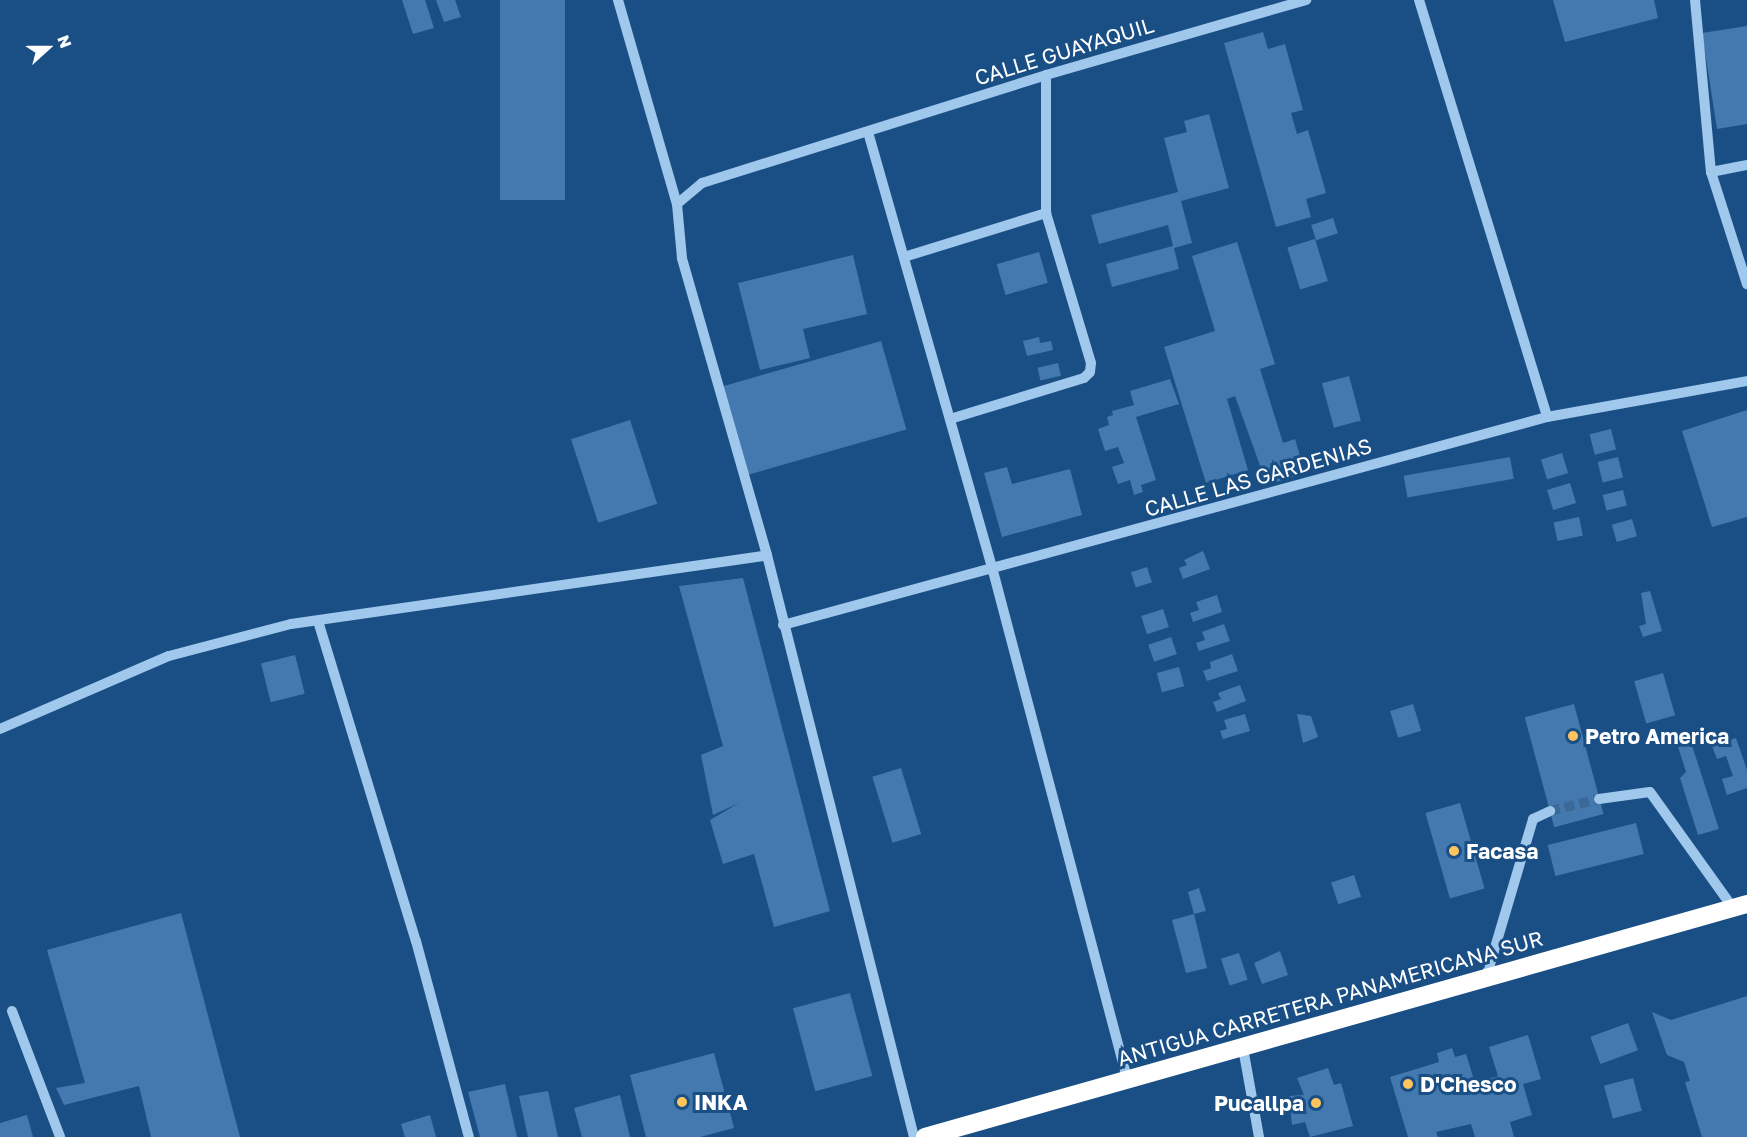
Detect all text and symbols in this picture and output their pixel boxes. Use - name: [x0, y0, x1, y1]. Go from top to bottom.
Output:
- street label: CALLE GUAYAQUIL: [971, 12, 1157, 90]
- north arrow: [18, 18, 78, 78]
- text: N: [53, 32, 76, 51]
- street label: CALLE LAS GARDENIAS: [1141, 432, 1375, 522]
- place label: Petro America: [1585, 723, 1729, 749]
- marker: Petro America: [1566, 729, 1580, 743]
- place label: Facasa: [1466, 838, 1538, 864]
- marker: Facasa: [1447, 844, 1461, 858]
- street label: ANTIGUA CARRETERA PANAMERICANA SUR: [1114, 925, 1546, 1071]
- place label: D'Chesco: [1420, 1071, 1516, 1097]
- marker: D'Chesco: [1401, 1077, 1415, 1091]
- place label: INKA: [694, 1089, 748, 1115]
- place label: Pucallpa: [1214, 1090, 1304, 1116]
- marker: INKA: [675, 1095, 689, 1109]
- marker: Pucallpa: [1309, 1096, 1323, 1110]

